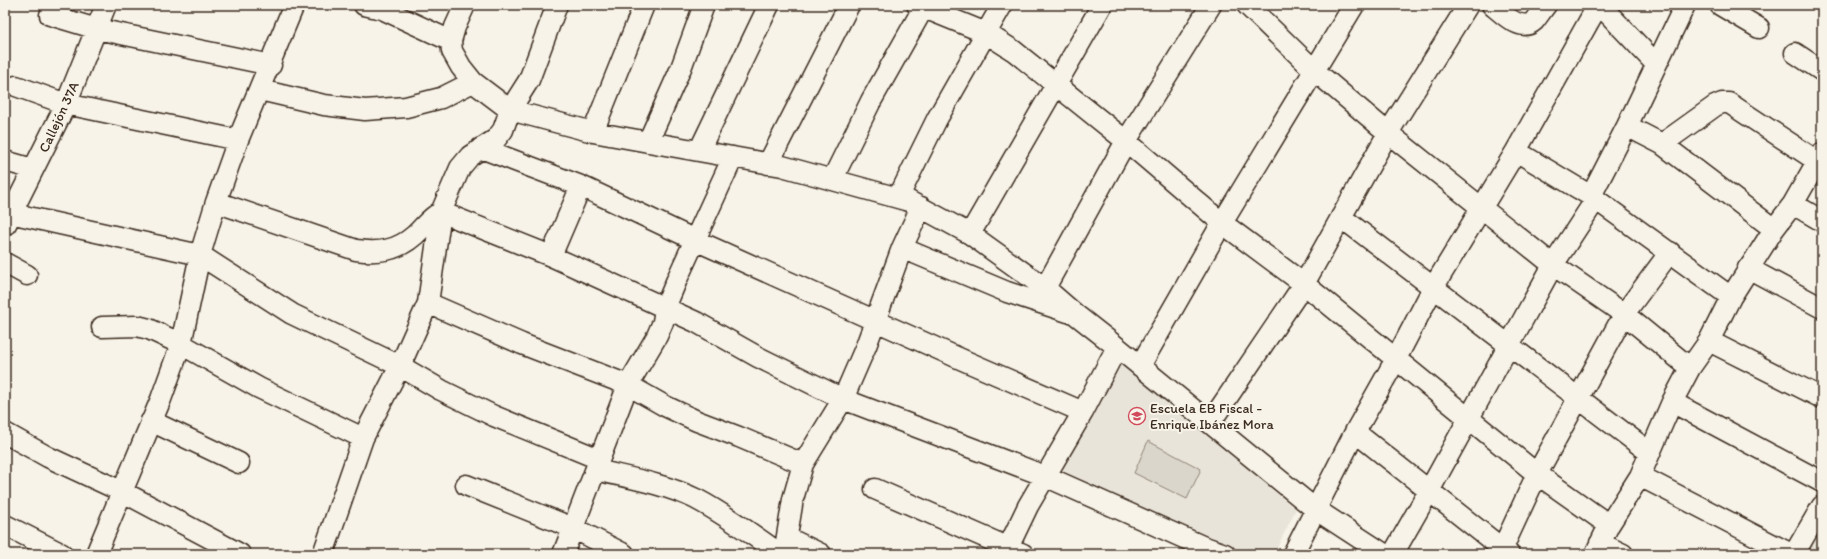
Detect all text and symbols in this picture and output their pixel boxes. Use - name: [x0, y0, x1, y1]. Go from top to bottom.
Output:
- street label: Callejón 37A: [35, 79, 83, 155]
- place label: Escuela EB Fiscal - Enrique Ibánez Mora: [1150, 400, 1274, 433]
- school or university icon: Escuela EB Fiscal - Enrique Ibánez Mora: [1127, 406, 1147, 426]

